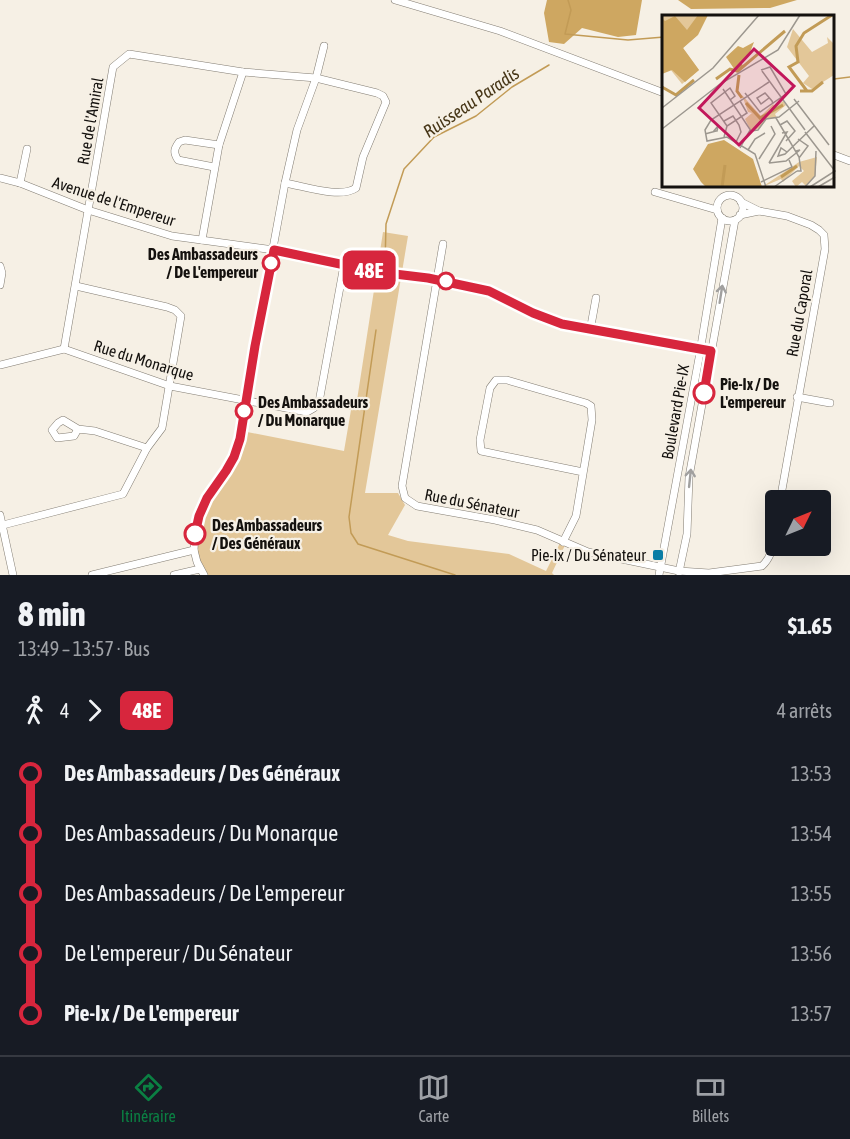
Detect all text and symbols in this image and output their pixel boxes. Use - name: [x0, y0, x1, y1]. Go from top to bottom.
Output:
- inset map: [662, 15, 835, 188]
- water label: Ruisseau Paradis: [419, 62, 523, 142]
- street label: Rue de l'Amiral: [73, 75, 107, 166]
- street label: Avenue de l'Empereur: [50, 173, 178, 230]
- place label: Des Ambassadeurs / De L'empereur: [148, 245, 258, 281]
- line badge: 48E: [334, 250, 404, 290]
- marker: Des Ambassadeurs / De L'empereur: [262, 254, 280, 272]
- text: 48E: [355, 258, 383, 282]
- street label: Rue du Caporal: [782, 267, 817, 358]
- unlabelled marker: [437, 272, 455, 290]
- one-way arrow: [716, 284, 727, 304]
- street label: Rue du Monarque: [92, 336, 196, 385]
- street label: Boulevard Pie-IX: [658, 362, 692, 461]
- place label: Pie-Ix / De L'empereur: [720, 375, 786, 411]
- marker: Pie-Ix / De L'empereur: [693, 382, 715, 404]
- place label: Des Ambassadeurs / Du Monarque: [258, 393, 368, 429]
- marker: Des Ambassadeurs / Du Monarque: [235, 402, 253, 420]
- one-way arrow: [685, 469, 696, 489]
- street label: Rue du Sénateur: [423, 485, 521, 521]
- north arrow: [765, 490, 831, 556]
- map controls: [765, 490, 831, 556]
- place label: Des Ambassadeurs / Des Généraux: [212, 516, 322, 552]
- marker: Des Ambassadeurs / Des Généraux: [184, 523, 206, 545]
- place label: Pie-Ix / Du Sénateur: [531, 546, 646, 564]
- marker: Pie-Ix / Du Sénateur: [651, 548, 665, 562]
- text: 8 min: [18, 595, 85, 633]
- text: $1.65: [788, 613, 832, 639]
- text: 13:49 – 13:57 · Bus: [18, 637, 150, 660]
- icon: walk: [18, 694, 51, 727]
- icon: forward: [78, 694, 111, 727]
- text: 48E: [132, 698, 161, 722]
- text: 4: [60, 699, 69, 722]
- text: 4 arrêts: [777, 699, 832, 722]
- text: Des Ambassadeurs / Des Généraux: [64, 760, 340, 786]
- text: 13:53: [791, 762, 832, 785]
- text: Des Ambassadeurs / Du Monarque: [64, 820, 338, 846]
- text: 13:54: [791, 822, 832, 845]
- text: Des Ambassadeurs / De L'empereur: [64, 880, 344, 906]
- text: 13:55: [791, 882, 832, 905]
- text: De L'empereur / Du Sénateur: [64, 940, 292, 966]
- text: 13:56: [791, 942, 832, 965]
- text: Pie-Ix / De L'empereur: [64, 1000, 238, 1026]
- text: 13:57: [791, 1002, 832, 1025]
- tab: Itinéraire: [121, 1071, 176, 1125]
- tab: Carte: [417, 1071, 450, 1125]
- tab: Billets: [692, 1071, 729, 1125]

